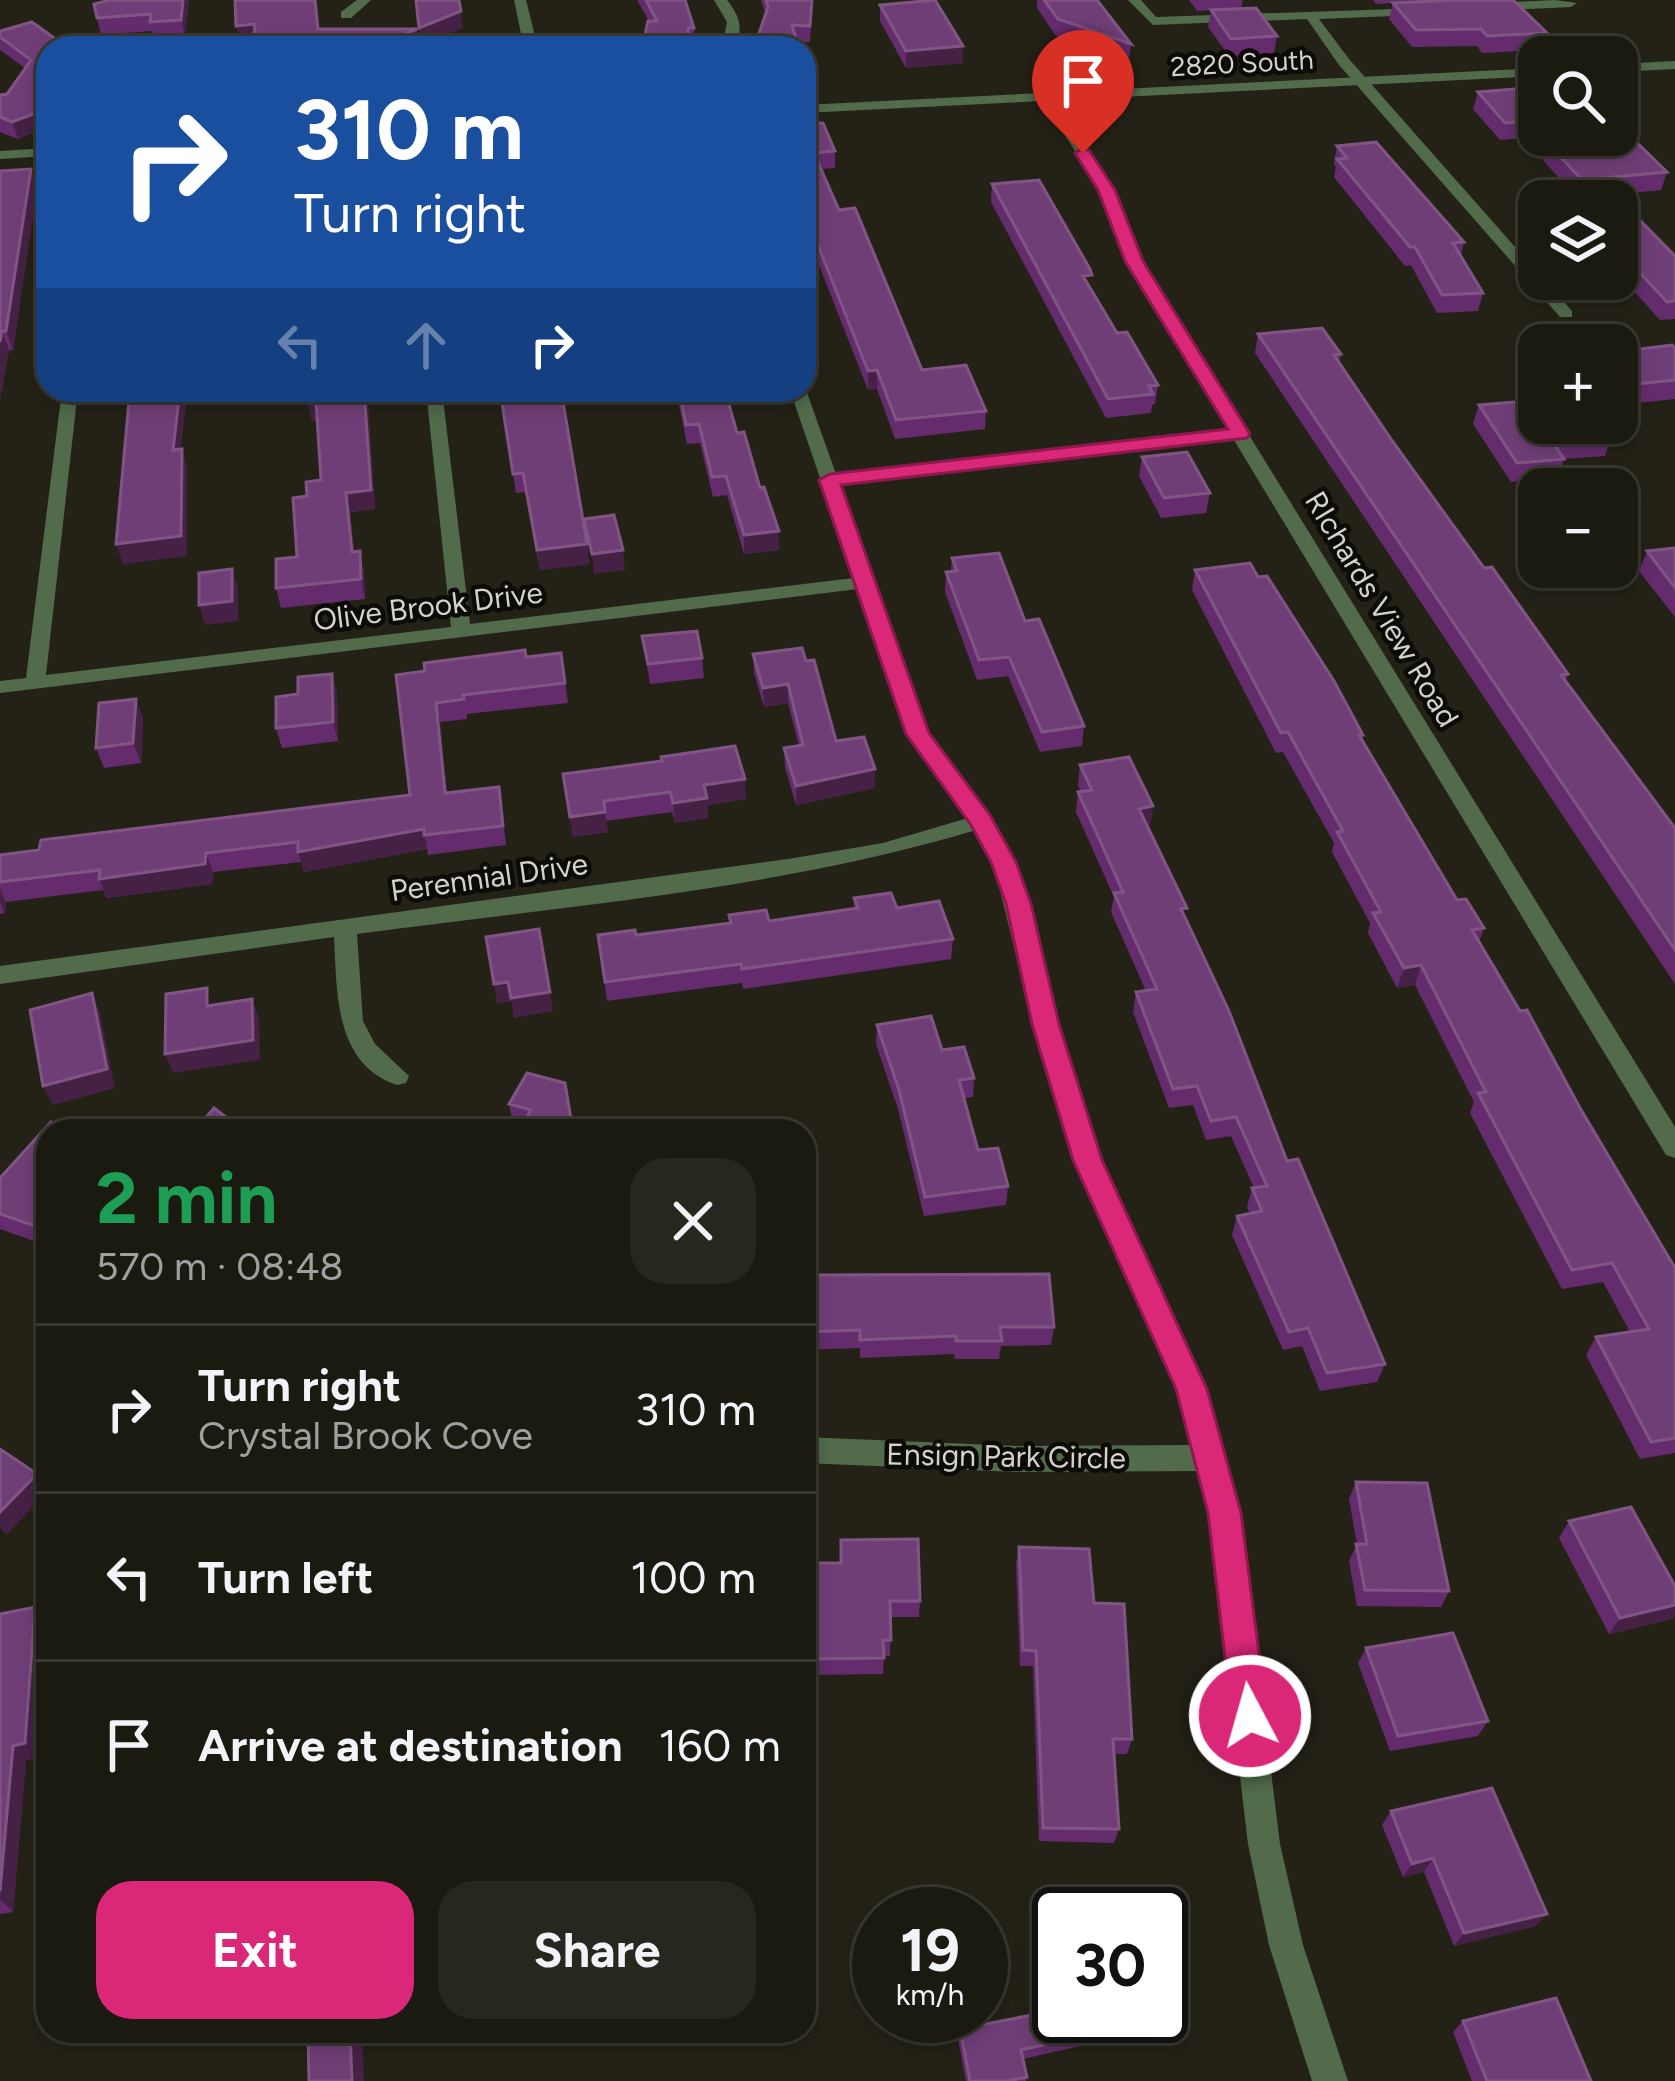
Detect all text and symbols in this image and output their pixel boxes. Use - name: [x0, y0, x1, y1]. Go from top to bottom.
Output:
- pin: [1032, 30, 1134, 153]
- map controls: [1518, 36, 1638, 588]
- button: search: [1518, 36, 1638, 156]
- street label: 2820 South: [1170, 43, 1314, 83]
- icon: arrive: [1050, 48, 1116, 114]
- text: 310 m: [294, 79, 524, 180]
- icon: right: [96, 84, 252, 240]
- button: layers: [1518, 180, 1638, 300]
- text: Turn right: [294, 181, 526, 246]
- icon: left: [267, 312, 333, 378]
- icon: ahead: [393, 312, 459, 378]
- icon: right: [519, 312, 585, 378]
- button: +: [1518, 324, 1638, 444]
- button: −: [1518, 468, 1638, 588]
- street label: RIchards View Road: [1297, 485, 1467, 733]
- street label: Olive Brook Drive: [311, 574, 545, 638]
- street label: Perennial Drive: [388, 845, 590, 909]
- text: 2 min: [96, 1155, 277, 1241]
- button: close: [630, 1158, 756, 1284]
- text: 570 m · 08:48: [96, 1243, 343, 1290]
- text: Turn right: [198, 1358, 401, 1412]
- icon: right: [96, 1376, 162, 1442]
- text: 310 m: [635, 1382, 756, 1436]
- text: Crystal Brook Cove: [198, 1412, 533, 1459]
- street label: Ensign Park Circle: [886, 1435, 1126, 1477]
- icon: left: [96, 1544, 162, 1610]
- text: Turn left: [198, 1550, 373, 1604]
- text: 100 m: [630, 1550, 756, 1604]
- position arrow: [1187, 1653, 1313, 1779]
- icon: arrive: [96, 1712, 162, 1778]
- text: Arrive at destination: [198, 1718, 622, 1772]
- text: 160 m: [658, 1718, 781, 1772]
- button: Exit: [96, 1881, 414, 2019]
- button: Share: [438, 1881, 756, 2019]
- speed limit sign: 30: [1032, 1887, 1188, 2043]
- text: 19: [900, 1914, 960, 1986]
- text: km/h: [896, 1976, 964, 2013]

